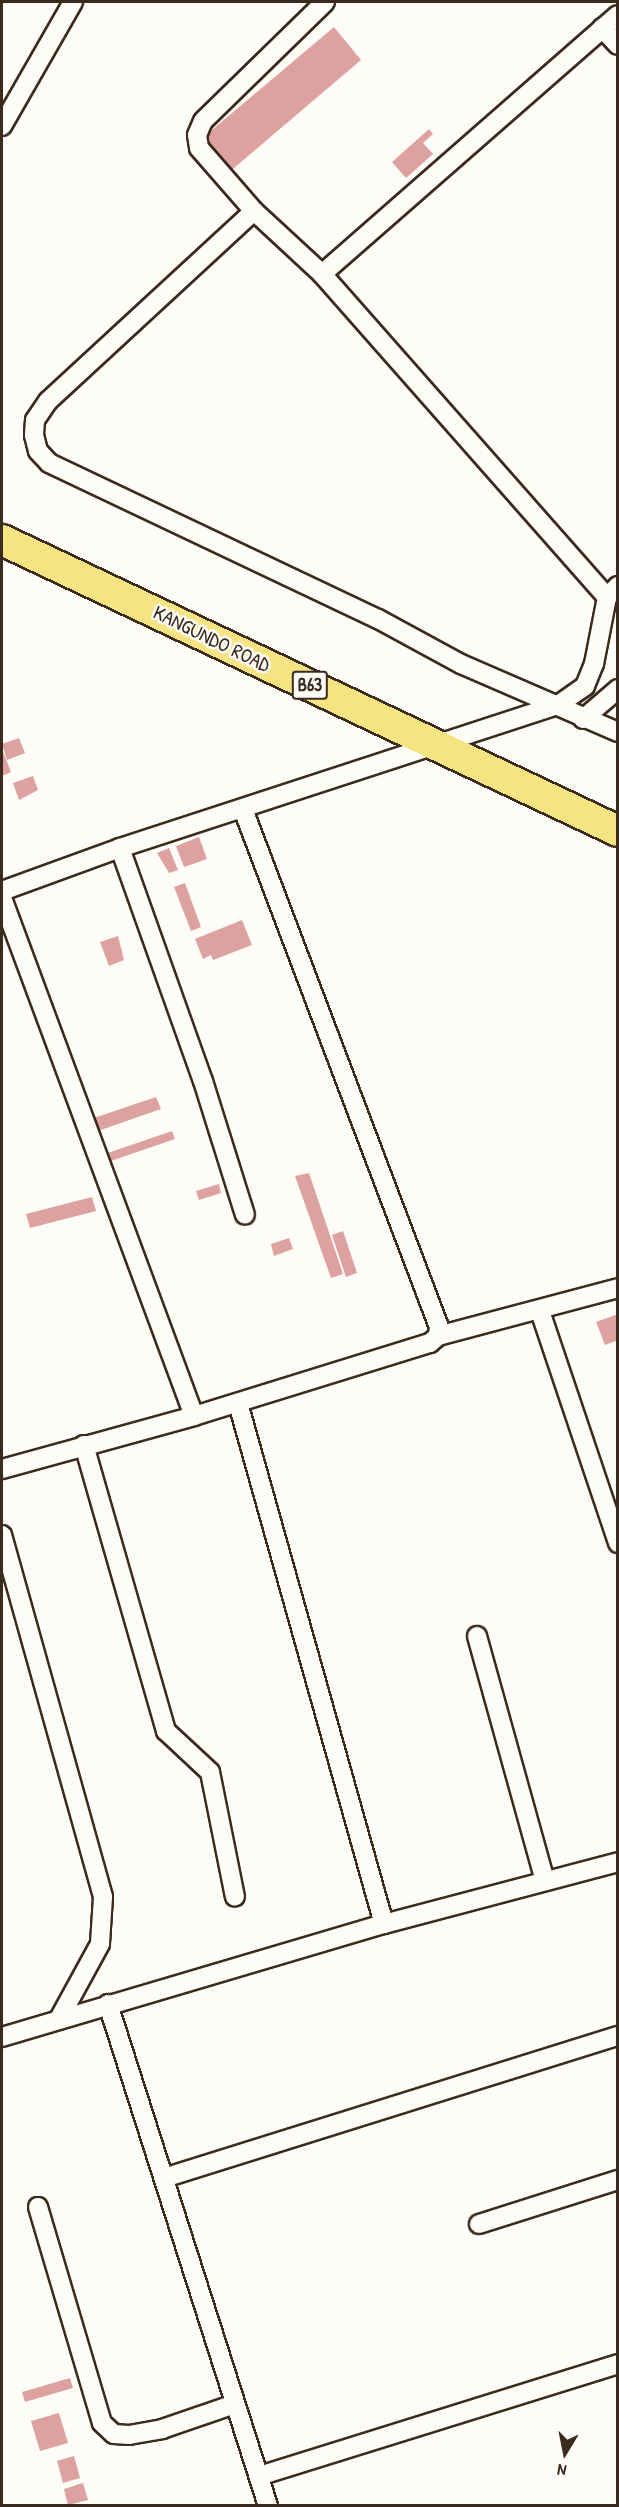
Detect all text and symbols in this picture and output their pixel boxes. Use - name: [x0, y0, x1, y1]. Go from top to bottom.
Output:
- street label: KANGUNDO ROAD: [150, 599, 274, 677]
- road number: B63: [290, 670, 330, 700]
- north arrow: [535, 2423, 595, 2483]
- text: N: [556, 2459, 568, 2482]

